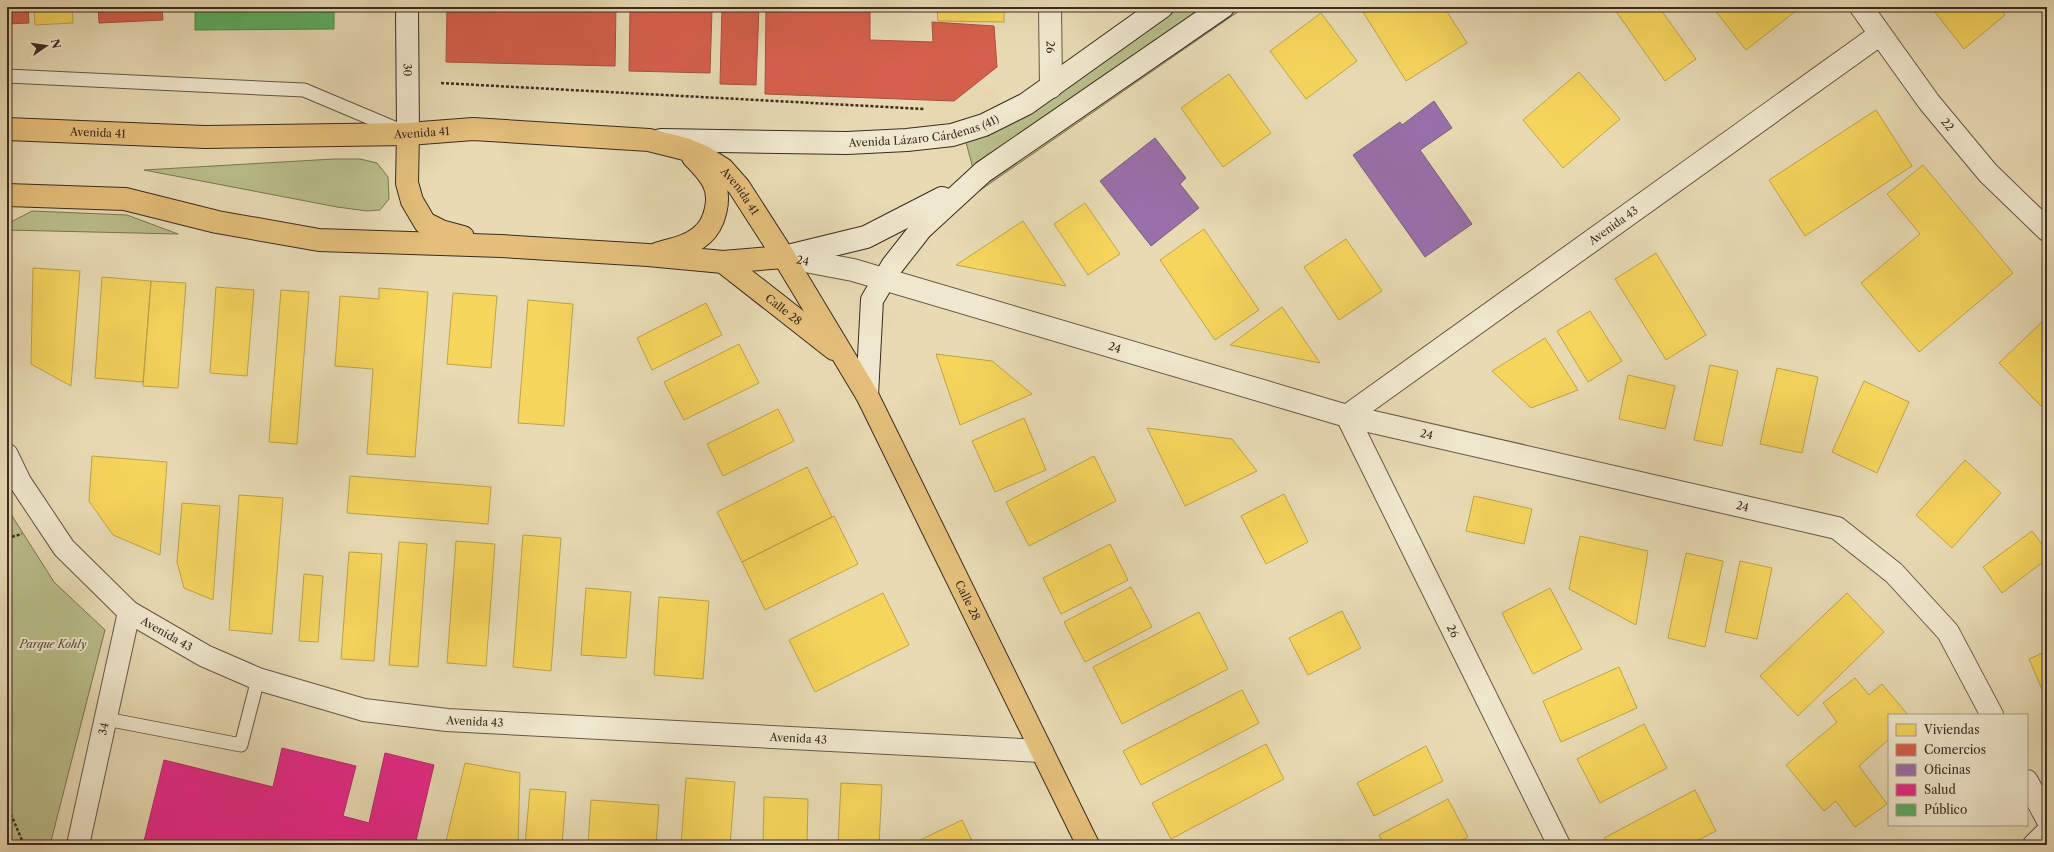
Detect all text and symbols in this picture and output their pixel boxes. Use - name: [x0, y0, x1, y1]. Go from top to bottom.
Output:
- north arrow: [26, 26, 66, 66]
- text: N: [48, 38, 64, 50]
- street label: 26: [1043, 41, 1058, 54]
- street label: 30: [400, 63, 415, 77]
- street label: Avenida Lázaro Cárdenas (41): [847, 112, 1001, 150]
- street label: 22: [1938, 115, 1957, 134]
- street label: Avenida 41: [393, 124, 451, 141]
- street label: Avenida 41: [69, 125, 126, 141]
- street label: Avenida 41: [717, 164, 762, 218]
- street label: Avenida 43: [1585, 203, 1641, 248]
- street label: 24: [795, 252, 810, 269]
- street label: Calle 28: [762, 291, 805, 328]
- street label: 24: [1107, 339, 1123, 356]
- street label: 24: [1419, 426, 1434, 442]
- street label: 24: [1735, 498, 1750, 515]
- street label: Calle 28: [952, 578, 984, 623]
- street label: Avenida 43: [137, 613, 195, 654]
- street label: 26: [1444, 622, 1462, 640]
- park label: Parque Kohly: [19, 637, 87, 651]
- street label: Avenida 43: [445, 713, 504, 730]
- legend: [1888, 714, 2028, 826]
- street label: 34: [95, 721, 112, 736]
- text: Viviendas: [1923, 722, 1979, 737]
- street label: Avenida 43: [768, 730, 827, 747]
- text: Comercios: [1924, 742, 1986, 757]
- text: Oficinas: [1924, 762, 1971, 777]
- text: Salud: [1924, 782, 1956, 797]
- text: Público: [1924, 802, 1967, 817]

